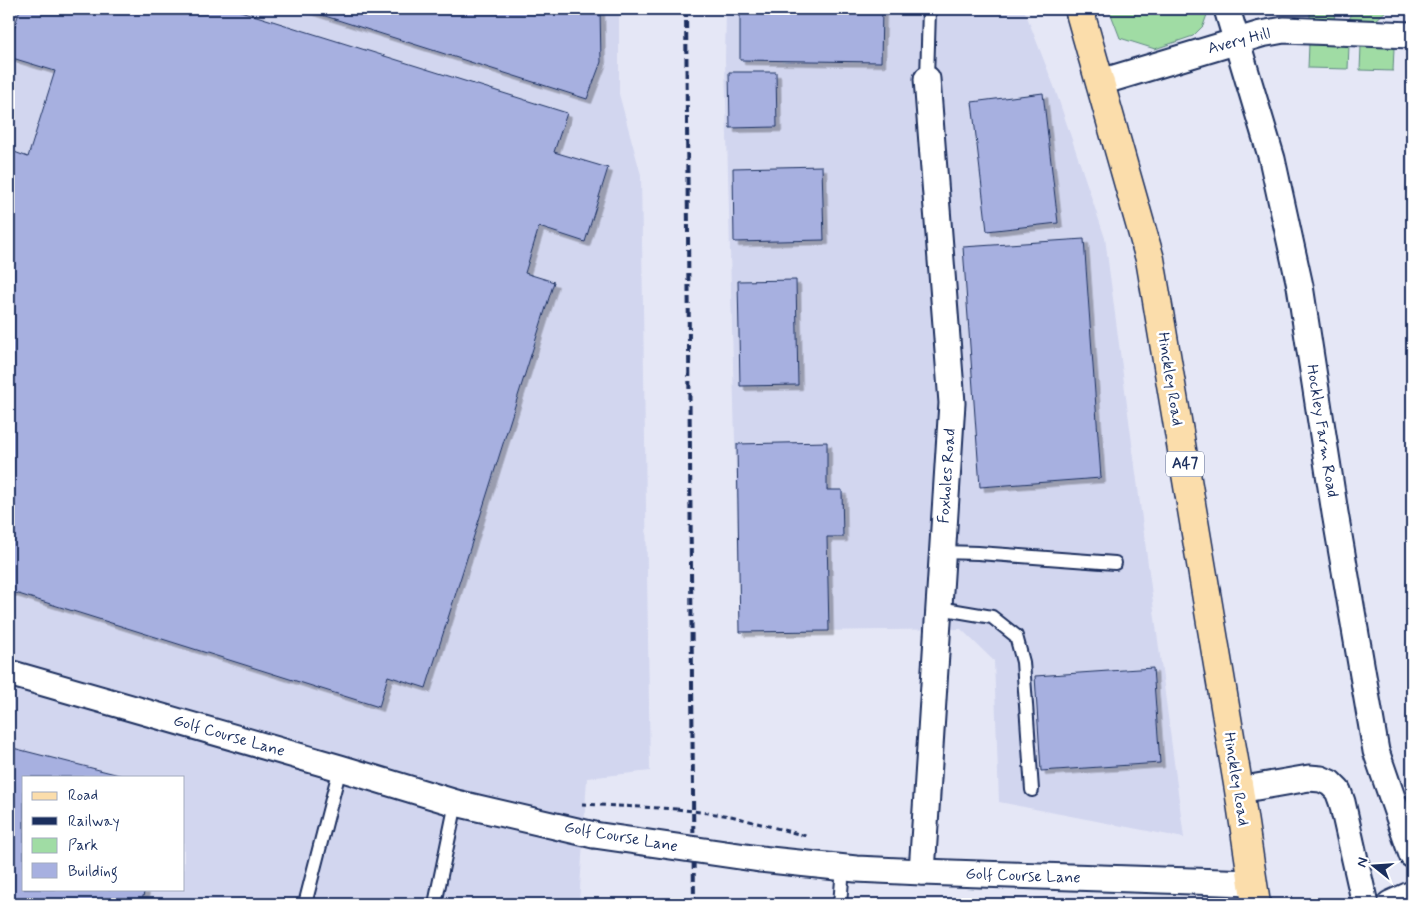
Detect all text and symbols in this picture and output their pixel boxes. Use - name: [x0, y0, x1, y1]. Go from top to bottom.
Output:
- street label: Avery Hill: [1205, 23, 1273, 59]
- street label: Hinckley Road: [1152, 331, 1188, 427]
- street label: Hockley Farm Road: [1301, 363, 1343, 499]
- street label: Foxholes Road: [933, 428, 961, 524]
- road number: A47: [1166, 452, 1204, 476]
- street label: Golf Course Lane: [171, 710, 287, 762]
- street label: Hinckley Road: [1218, 731, 1254, 827]
- legend: [22, 776, 185, 890]
- text: Road: [68, 786, 98, 806]
- text: Railway: [68, 812, 120, 832]
- street label: Golf Course Lane: [562, 817, 680, 857]
- text: Park: [68, 836, 98, 856]
- north arrow: [1348, 840, 1398, 890]
- text: N: [1353, 855, 1372, 870]
- text: Building: [68, 862, 118, 883]
- street label: Golf Course Lane: [965, 863, 1081, 889]

